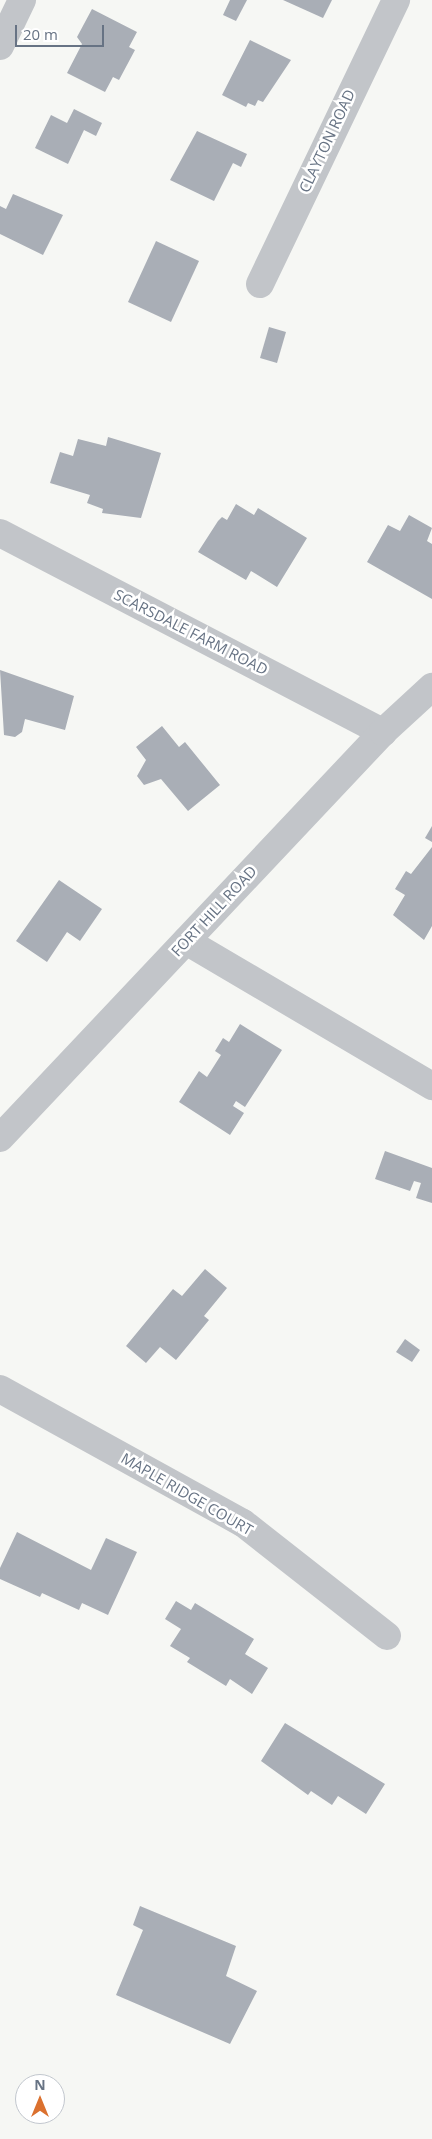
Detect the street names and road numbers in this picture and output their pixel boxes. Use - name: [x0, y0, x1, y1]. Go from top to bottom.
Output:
- street label: CLAYTON ROAD: [295, 87, 359, 195]
- street label: SCARSDALE FARM ROAD: [111, 585, 271, 679]
- street label: FORT HILL ROAD: [168, 862, 260, 960]
- street label: MAPLE RIDGE COURT: [118, 1449, 256, 1539]

